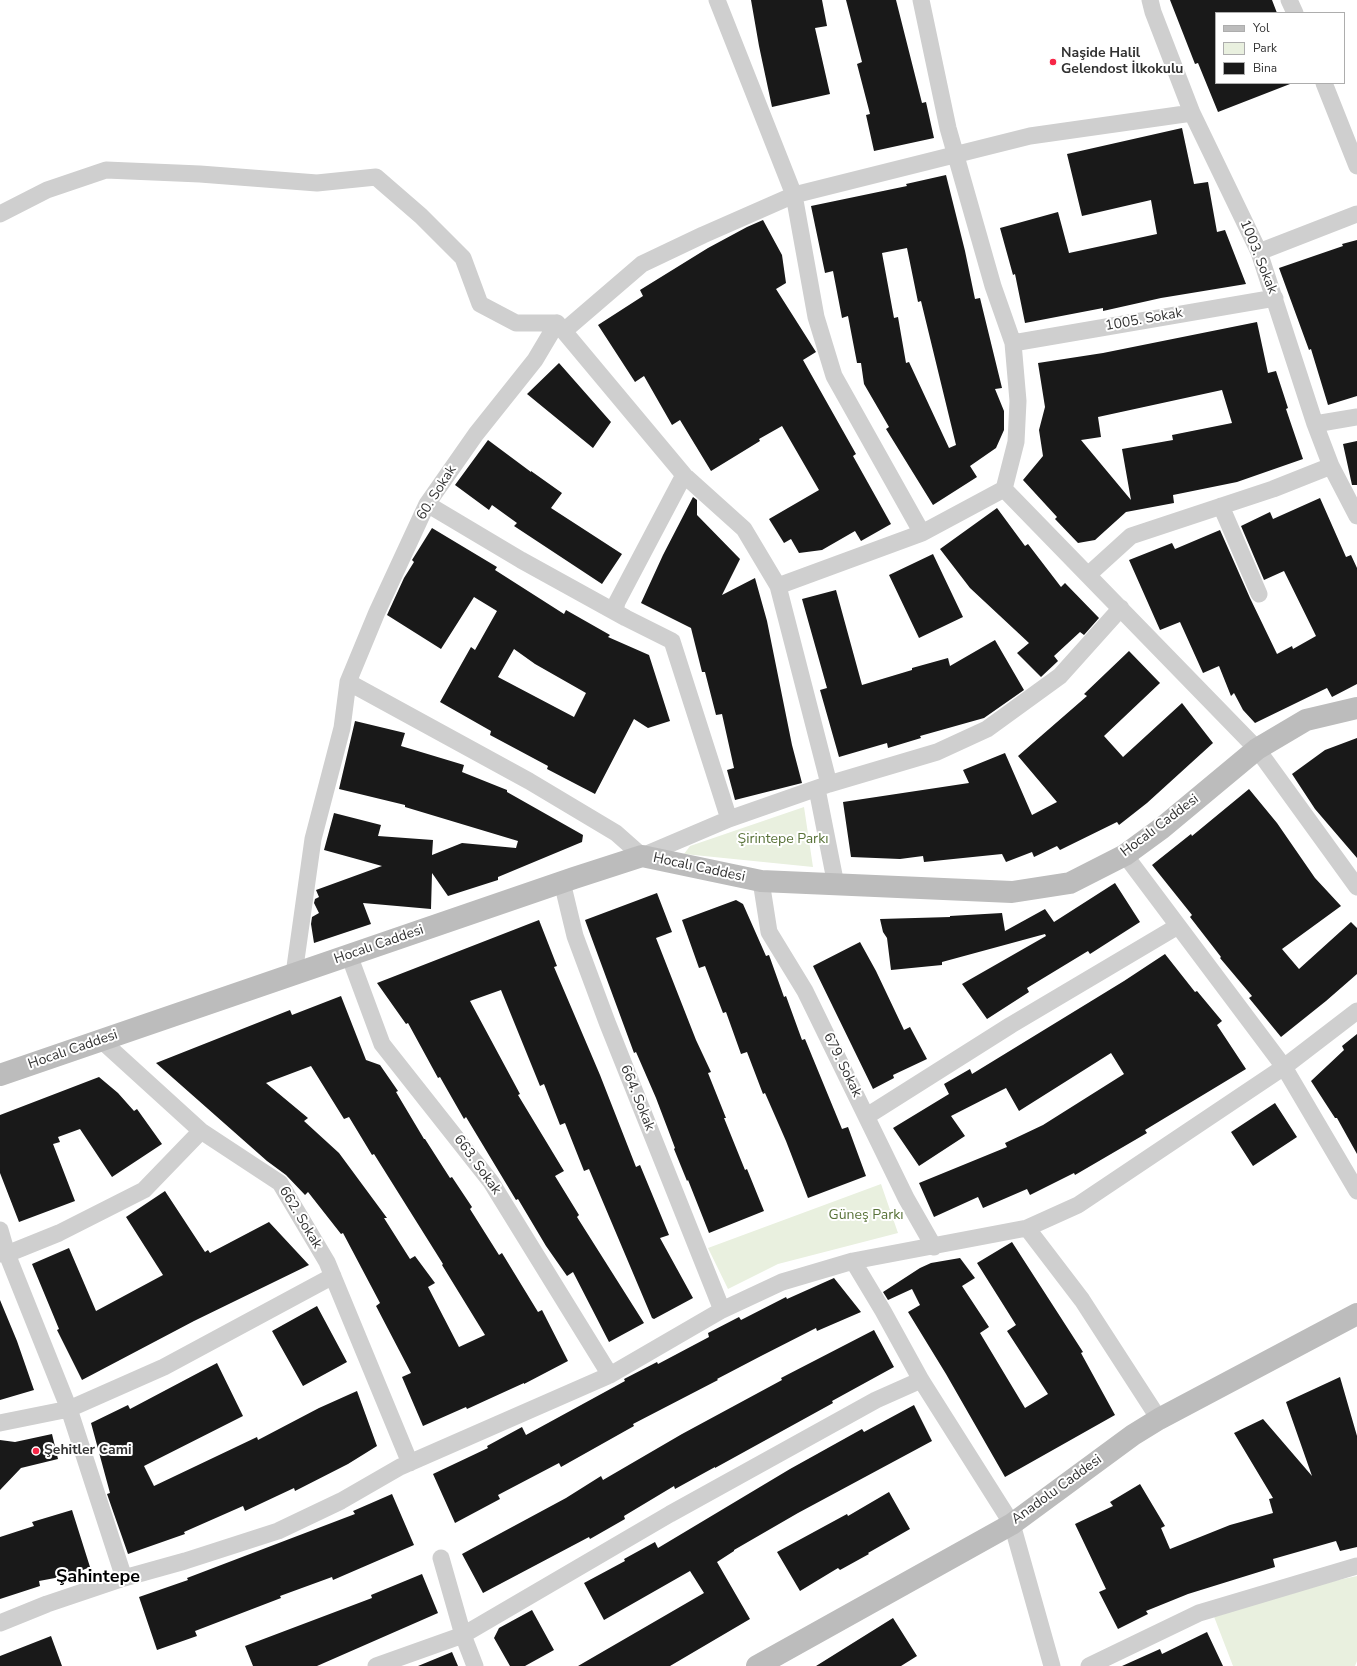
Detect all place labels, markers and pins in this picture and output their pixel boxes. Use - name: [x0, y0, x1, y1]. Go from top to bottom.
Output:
- place label: Naşide Halil Gelendost İlkokulu: [1061, 46, 1183, 78]
- marker: Naşide Halil Gelendost İlkokulu: [1048, 57, 1058, 67]
- place label: Şehitler Cami: [44, 1443, 132, 1459]
- marker: Şehitler Cami: [31, 1446, 41, 1456]

